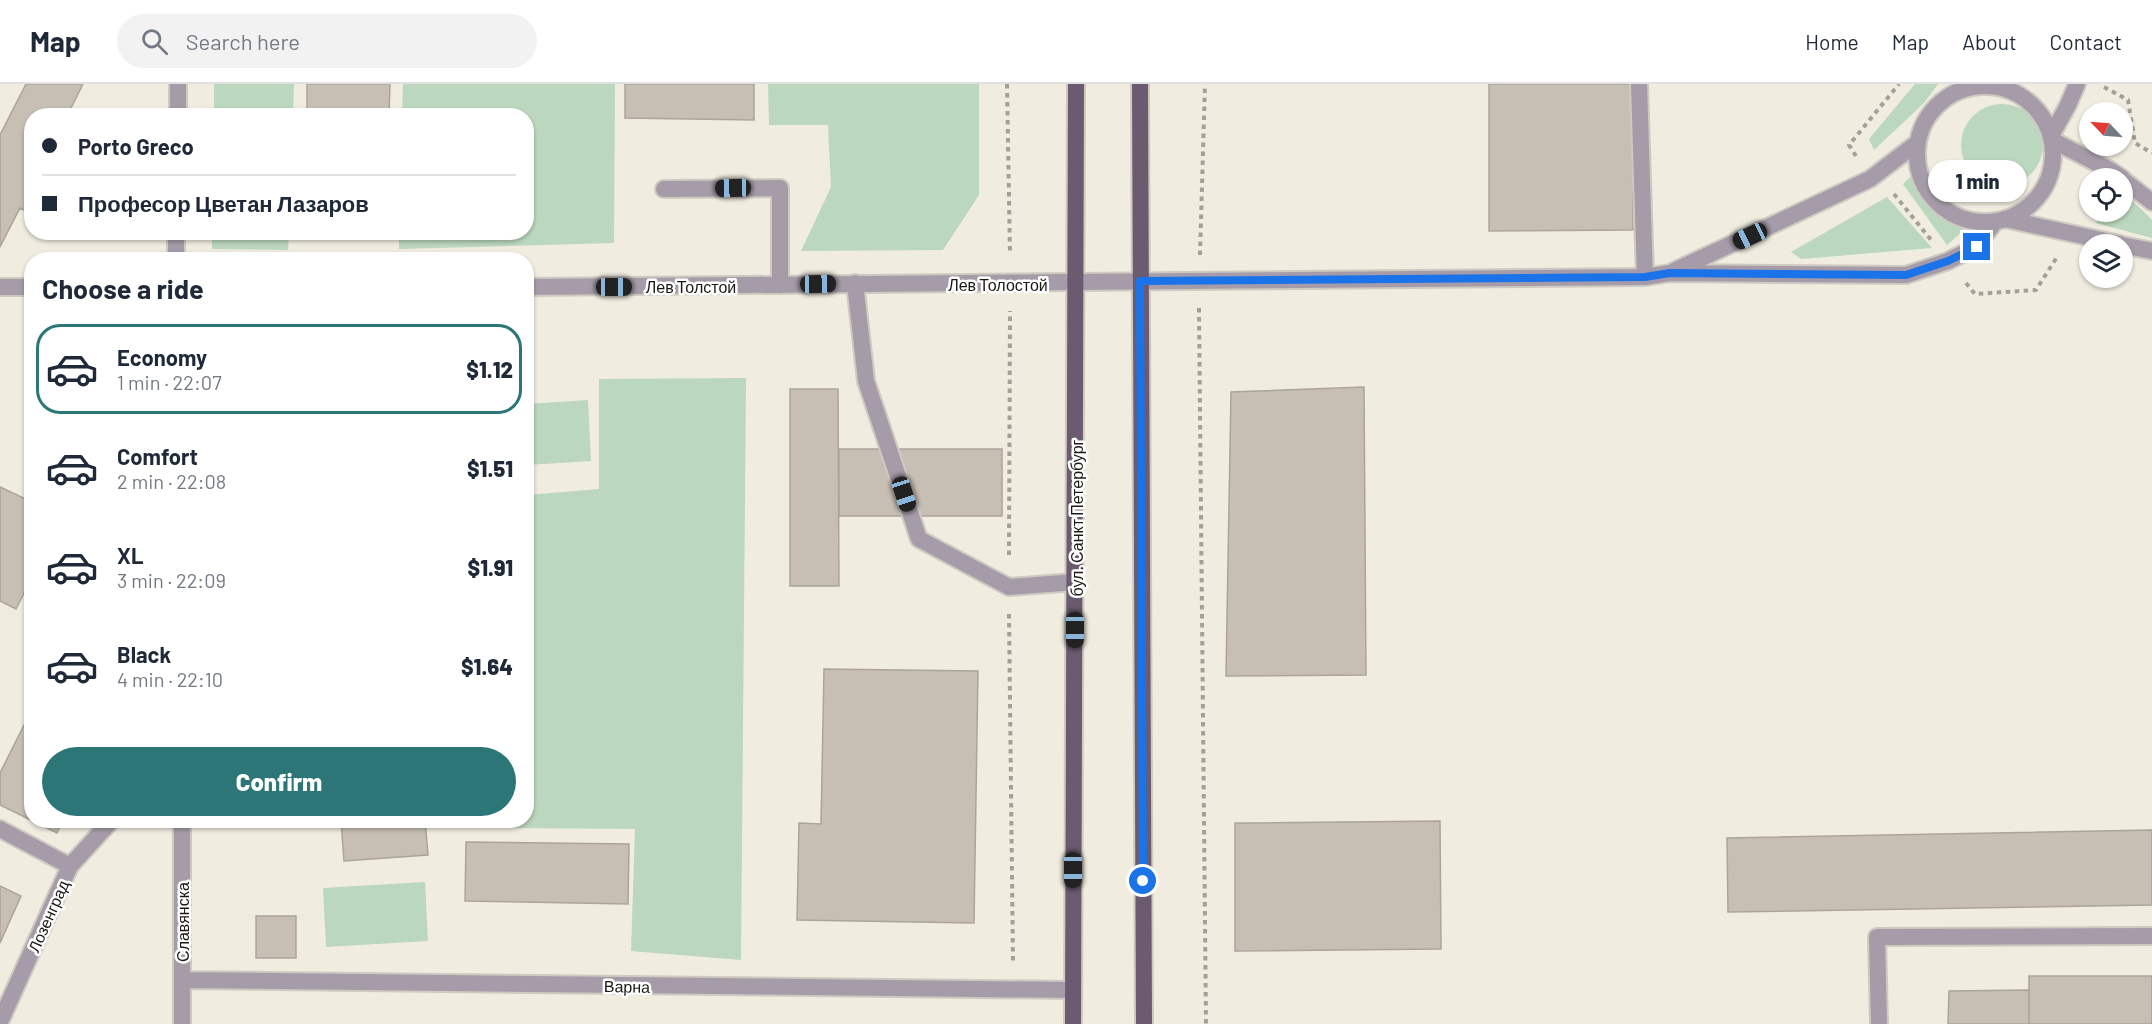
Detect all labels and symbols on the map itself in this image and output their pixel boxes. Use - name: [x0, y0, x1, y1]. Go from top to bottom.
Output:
- north arrow: [2079, 102, 2133, 156]
- callout: 1 min: [1928, 160, 2026, 202]
- car: [715, 179, 751, 197]
- car: [1730, 220, 1770, 252]
- route end: [1963, 233, 1990, 260]
- car: [800, 275, 836, 293]
- street label: Лев Толостой: [948, 275, 1048, 294]
- street label: Лев Толстой: [646, 277, 736, 296]
- car: [596, 278, 632, 296]
- street label: бул. Санкт Петербург: [1067, 439, 1086, 596]
- car: [890, 474, 918, 514]
- car: [1066, 612, 1084, 648]
- car: [1064, 852, 1082, 888]
- route start: [1129, 867, 1156, 894]
- street label: Лозенград: [24, 876, 73, 955]
- street label: Славянска: [173, 882, 192, 962]
- street label: Варна: [604, 976, 650, 996]

